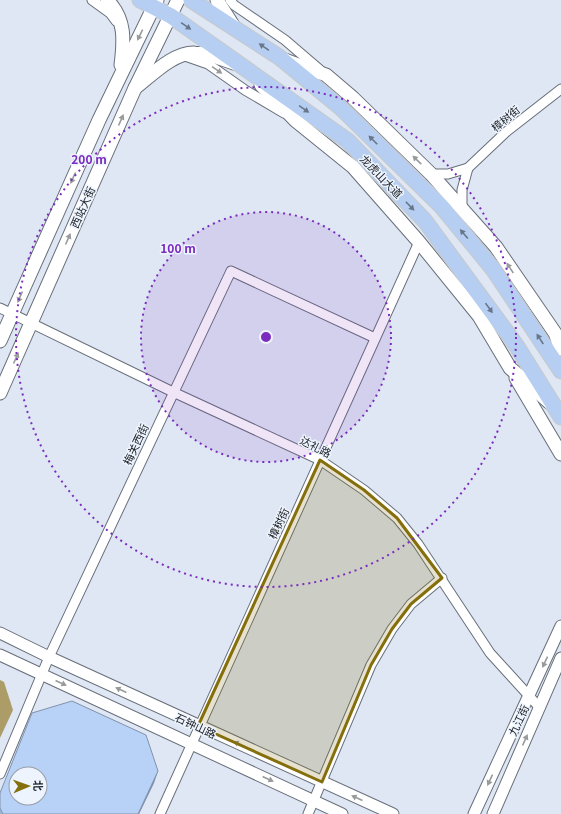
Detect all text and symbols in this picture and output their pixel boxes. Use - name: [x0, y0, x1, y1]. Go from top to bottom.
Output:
- one-way arrow: [181, 22, 191, 30]
- one-way arrow: [136, 29, 143, 41]
- one-way arrow: [259, 43, 269, 51]
- one-way arrow: [212, 66, 222, 74]
- street label: 樟树街: [487, 101, 523, 135]
- one-way arrow: [298, 105, 309, 113]
- one-way arrow: [118, 113, 124, 125]
- one-way arrow: [368, 135, 378, 145]
- text: 200 m: [71, 150, 107, 167]
- street label: 龙虎山大道: [357, 151, 407, 201]
- one-way arrow: [412, 155, 422, 164]
- one-way arrow: [70, 173, 76, 184]
- street label: 西站大街: [66, 184, 98, 230]
- one-way arrow: [405, 201, 415, 211]
- one-way arrow: [459, 228, 468, 239]
- one-way arrow: [66, 232, 72, 244]
- text: 100 m: [160, 239, 196, 256]
- one-way arrow: [507, 263, 514, 274]
- one-way arrow: [17, 291, 23, 303]
- one-way arrow: [485, 303, 493, 313]
- centre of rings: [259, 330, 273, 344]
- one-way arrow: [536, 333, 544, 344]
- one-way arrow: [13, 352, 19, 363]
- street label: 梅关西街: [118, 421, 152, 467]
- street label: 达礼路: [298, 431, 334, 461]
- street label: 樟树街: [264, 505, 292, 541]
- one-way arrow: [542, 656, 548, 667]
- one-way arrow: [55, 680, 66, 686]
- one-way arrow: [115, 687, 126, 693]
- street label: 九江街: [504, 702, 532, 738]
- street label: 石钟山路: [173, 708, 219, 742]
- one-way arrow: [522, 734, 529, 746]
- one-way arrow: [233, 741, 245, 747]
- north arrow: [8, 766, 48, 806]
- one-way arrow: [487, 774, 493, 785]
- one-way arrow: [262, 776, 273, 782]
- text: 北: [31, 780, 47, 791]
- one-way arrow: [352, 795, 363, 801]

